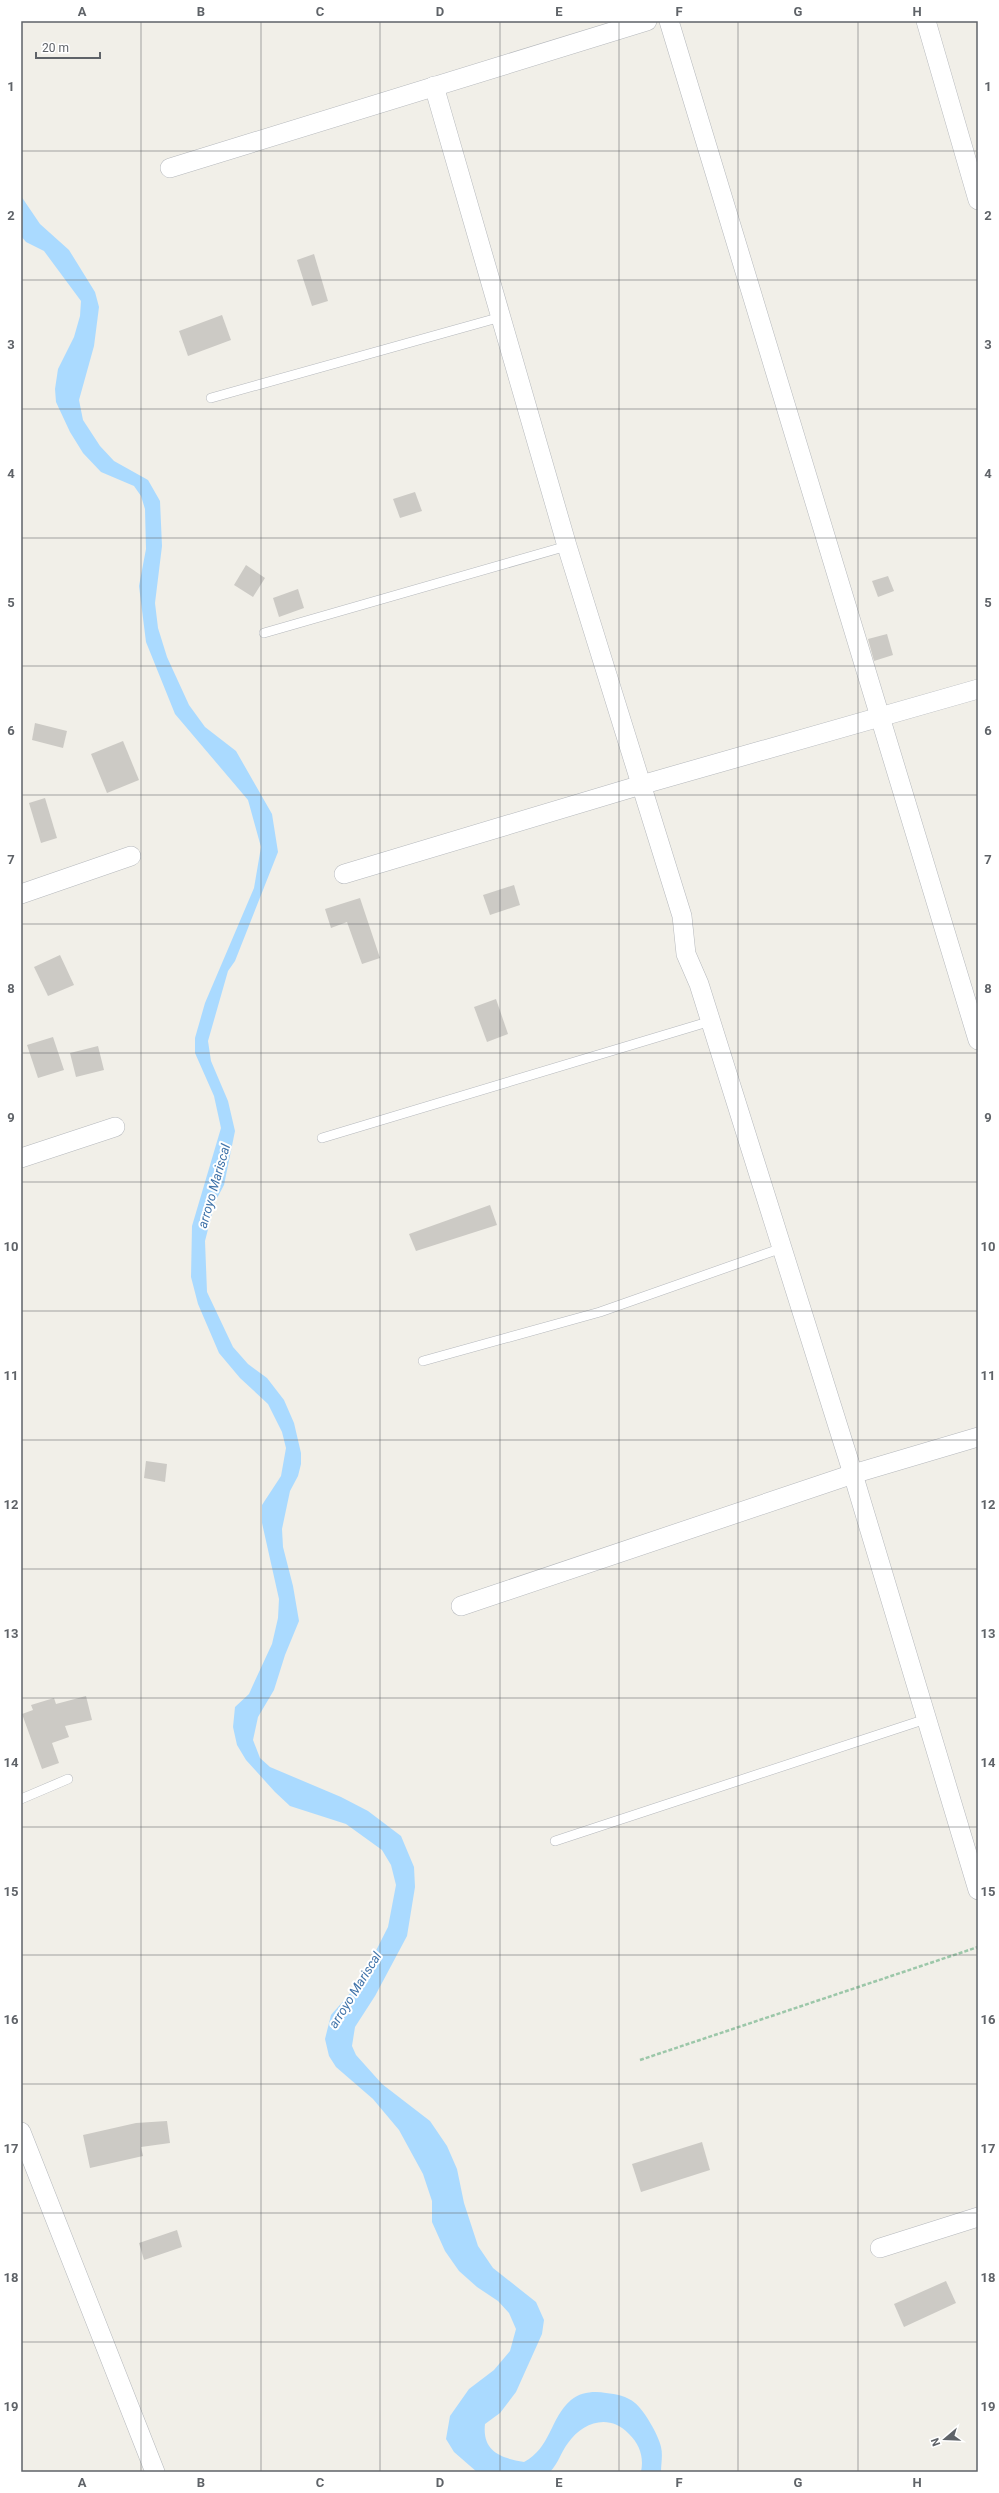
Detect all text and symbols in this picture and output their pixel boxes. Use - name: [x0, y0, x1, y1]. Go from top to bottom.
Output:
- text: A: [78, 4, 87, 19]
- text: B: [197, 4, 205, 19]
- text: C: [316, 4, 325, 19]
- text: D: [436, 4, 444, 19]
- text: E: [555, 4, 563, 19]
- text: F: [675, 4, 683, 19]
- text: G: [794, 4, 803, 19]
- text: H: [912, 4, 922, 19]
- scale bar: [36, 34, 100, 60]
- text: 20 m: [42, 41, 69, 55]
- text: 1: [7, 79, 15, 94]
- text: 1: [984, 79, 992, 94]
- text: 2: [7, 208, 15, 223]
- text: 2: [984, 208, 992, 223]
- text: 3: [7, 337, 15, 352]
- text: 3: [984, 337, 992, 352]
- text: 4: [7, 466, 15, 481]
- text: 4: [984, 466, 992, 481]
- text: 5: [7, 595, 15, 610]
- text: 5: [984, 595, 992, 610]
- text: 6: [7, 723, 15, 738]
- text: 6: [984, 723, 992, 738]
- text: 7: [7, 852, 15, 867]
- text: 7: [984, 852, 992, 867]
- text: 8: [7, 981, 15, 996]
- text: 8: [984, 981, 992, 996]
- text: 9: [7, 1110, 15, 1125]
- text: 9: [984, 1110, 992, 1125]
- water label: arroyo Mariscal: [195, 1141, 233, 1230]
- text: 10: [4, 1239, 18, 1254]
- text: 10: [981, 1239, 995, 1254]
- text: 11: [4, 1368, 18, 1383]
- text: 11: [981, 1368, 995, 1383]
- text: 12: [4, 1497, 18, 1512]
- text: 12: [981, 1497, 995, 1512]
- text: 13: [4, 1626, 18, 1641]
- text: 13: [981, 1626, 995, 1641]
- text: 14: [4, 1755, 19, 1770]
- text: 14: [981, 1755, 996, 1770]
- text: 15: [4, 1884, 18, 1899]
- text: 15: [981, 1884, 995, 1899]
- water label: arroyo Mariscal: [326, 1948, 385, 2031]
- text: 16: [4, 2012, 19, 2027]
- text: 16: [981, 2012, 996, 2027]
- text: 17: [4, 2141, 18, 2156]
- text: 17: [981, 2141, 995, 2156]
- text: 18: [4, 2270, 18, 2285]
- text: 18: [981, 2270, 995, 2285]
- text: 19: [4, 2399, 18, 2414]
- text: 19: [981, 2399, 995, 2414]
- north arrow: [925, 2419, 965, 2459]
- text: N: [929, 2436, 943, 2448]
- text: A: [78, 2475, 87, 2490]
- text: B: [197, 2475, 205, 2490]
- text: C: [316, 2475, 325, 2490]
- text: D: [436, 2475, 444, 2490]
- text: E: [555, 2475, 563, 2490]
- text: F: [675, 2475, 683, 2490]
- text: G: [794, 2475, 803, 2490]
- text: H: [912, 2475, 922, 2490]

